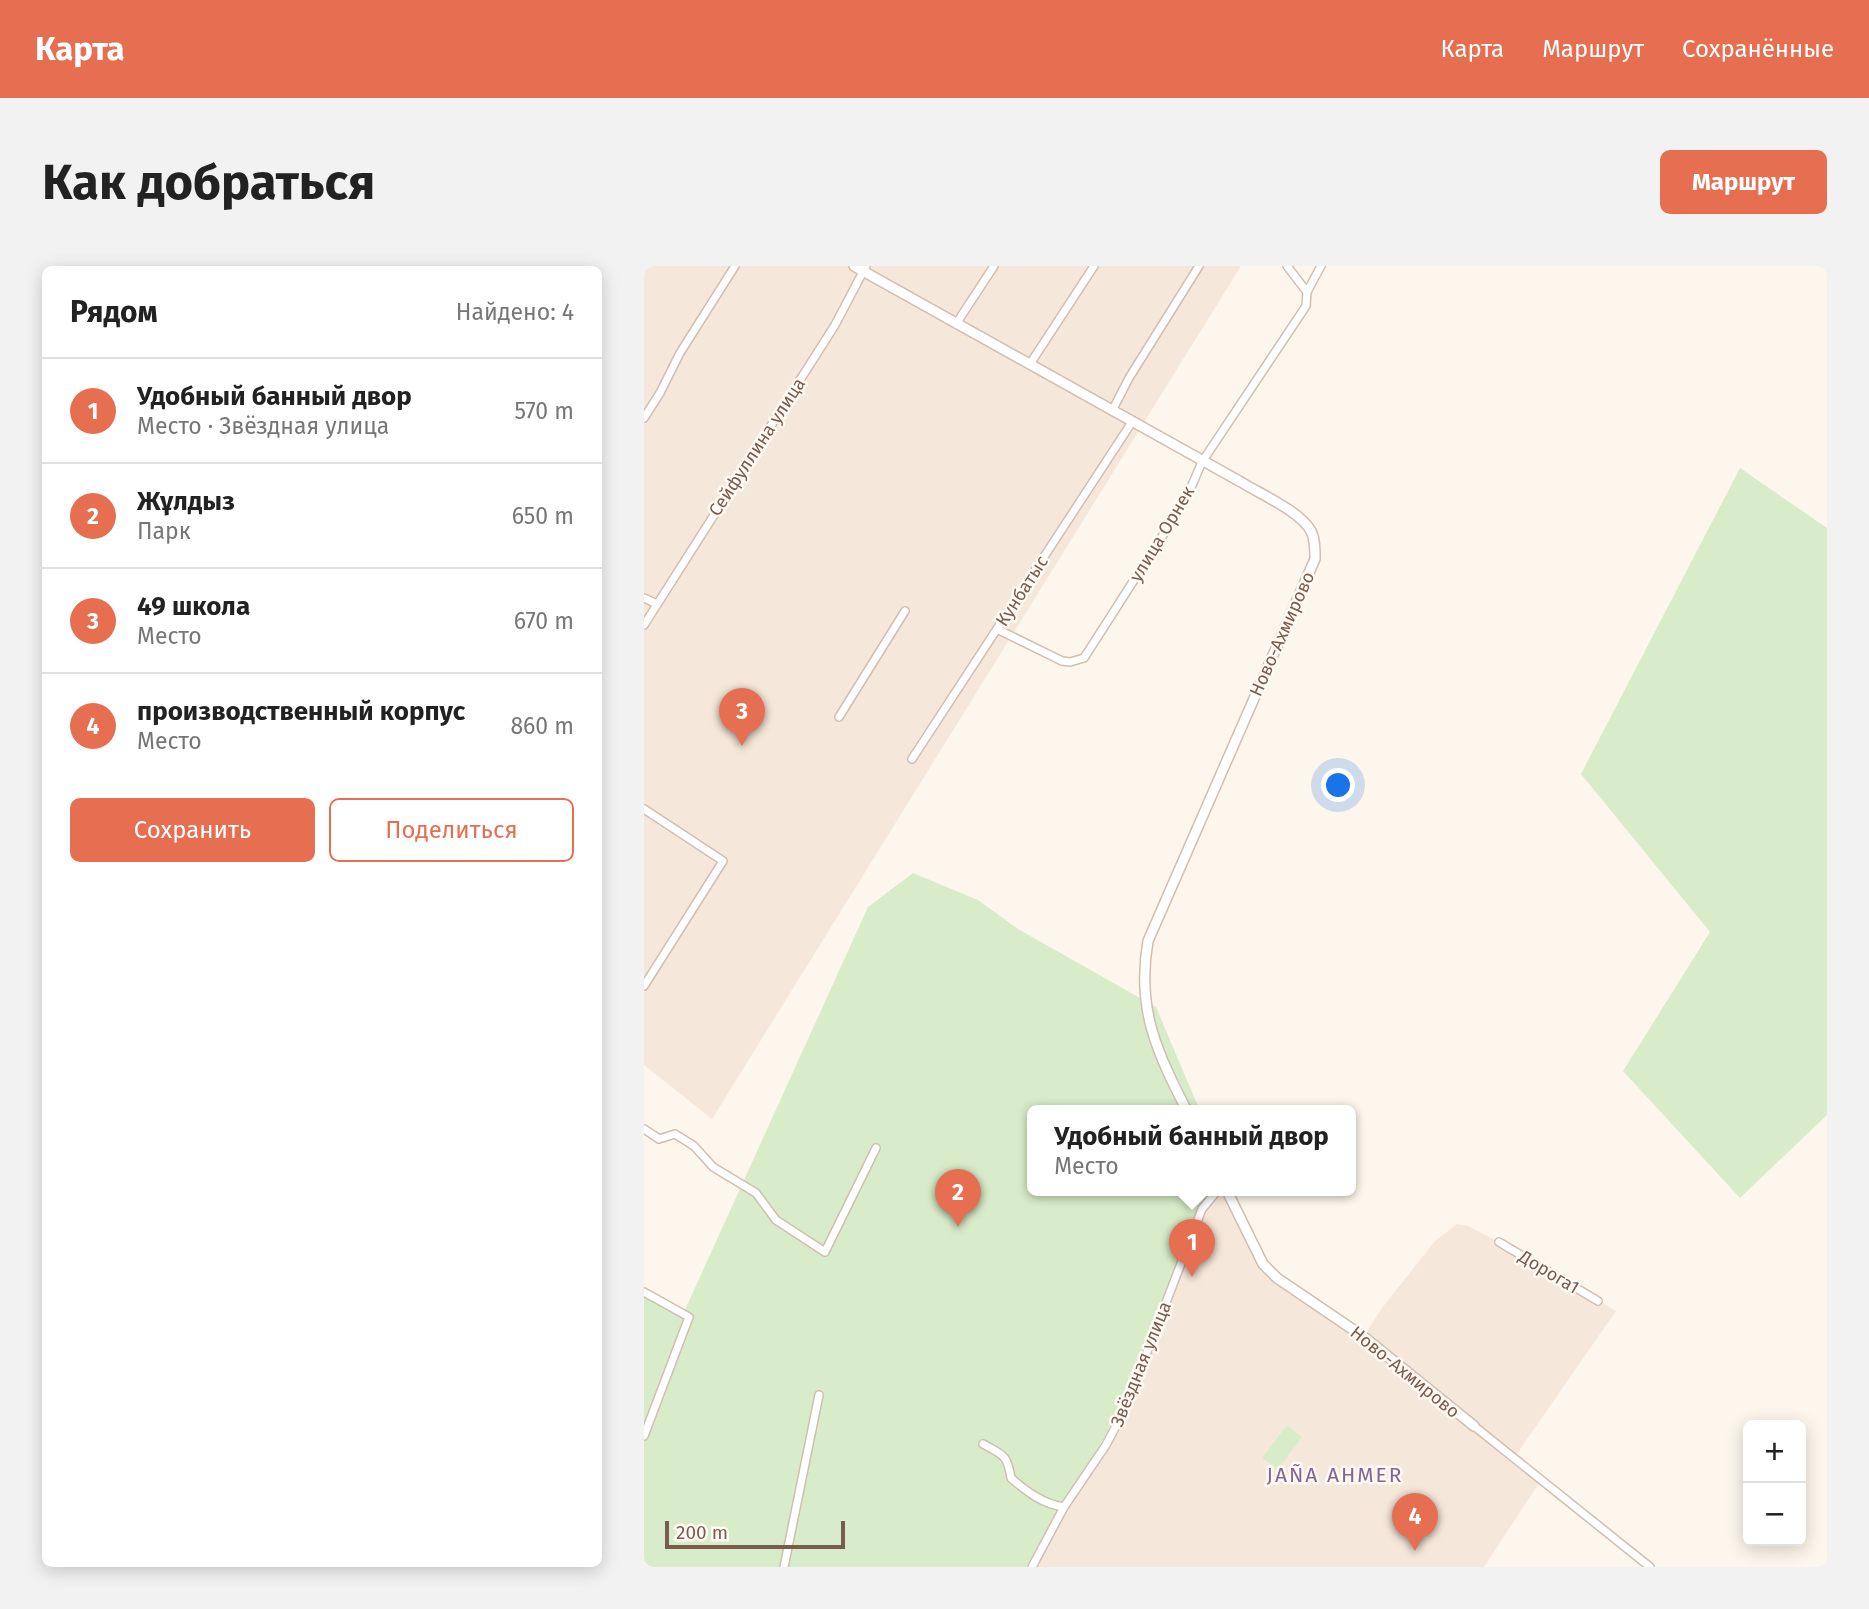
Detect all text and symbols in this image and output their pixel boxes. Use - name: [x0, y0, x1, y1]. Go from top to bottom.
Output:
- text: Карта: [35, 29, 125, 69]
- text: Карта: [1441, 35, 1504, 63]
- text: Маршрут: [1542, 35, 1644, 63]
- text: Сохранённые: [1682, 35, 1834, 63]
- button: Маршрут: [1660, 150, 1827, 214]
- text: Как добраться: [42, 153, 375, 212]
- text: Рядом: [70, 294, 158, 330]
- text: Найдено: 4: [456, 298, 574, 326]
- street label: Сейфуллина улица: [704, 374, 810, 520]
- text: Удобный банный двор: [137, 381, 412, 412]
- text: 1: [88, 397, 98, 425]
- text: 570 m: [514, 397, 574, 425]
- text: Место · Звёздная улица: [137, 412, 389, 440]
- street label: улица Орнек: [1125, 482, 1200, 586]
- text: Жұлдыз: [137, 486, 235, 517]
- text: 2: [87, 502, 99, 530]
- text: 650 m: [512, 502, 574, 530]
- text: Парк: [137, 517, 191, 545]
- street label: Кунбатыс: [991, 551, 1053, 630]
- street label: Ново-Ахмирово: [1245, 568, 1319, 700]
- text: 49 школа: [137, 591, 250, 622]
- text: 3: [87, 607, 99, 635]
- text: 670 m: [514, 607, 574, 635]
- text: Место: [137, 622, 202, 650]
- pin: 3: [719, 688, 765, 746]
- text: производственный корпус: [137, 696, 465, 727]
- text: 4: [87, 712, 100, 740]
- text: 860 m: [510, 712, 574, 740]
- text: Место: [137, 727, 202, 755]
- your location: [1321, 768, 1355, 802]
- button: Сохранить: [70, 798, 315, 862]
- button: Поделиться: [329, 798, 574, 862]
- popup: [1027, 1105, 1356, 1196]
- text: Удобный банный двор: [1054, 1121, 1329, 1152]
- text: Место: [1054, 1152, 1119, 1180]
- pin: 2: [935, 1169, 981, 1227]
- pin: 1: [1169, 1219, 1215, 1277]
- street label: Дорога1: [1514, 1245, 1583, 1299]
- street label: Звёздная улица: [1106, 1298, 1176, 1430]
- street label: Ново-Ахмирово: [1346, 1321, 1464, 1423]
- map controls: [1743, 1420, 1806, 1546]
- button: +: [1743, 1420, 1806, 1483]
- district label: JAÑA AHMER: [1267, 1462, 1403, 1488]
- button: −: [1743, 1483, 1806, 1546]
- pin: 4: [1392, 1493, 1438, 1551]
- scale bar: [665, 1518, 845, 1550]
- text: 200 m: [676, 1521, 728, 1544]

